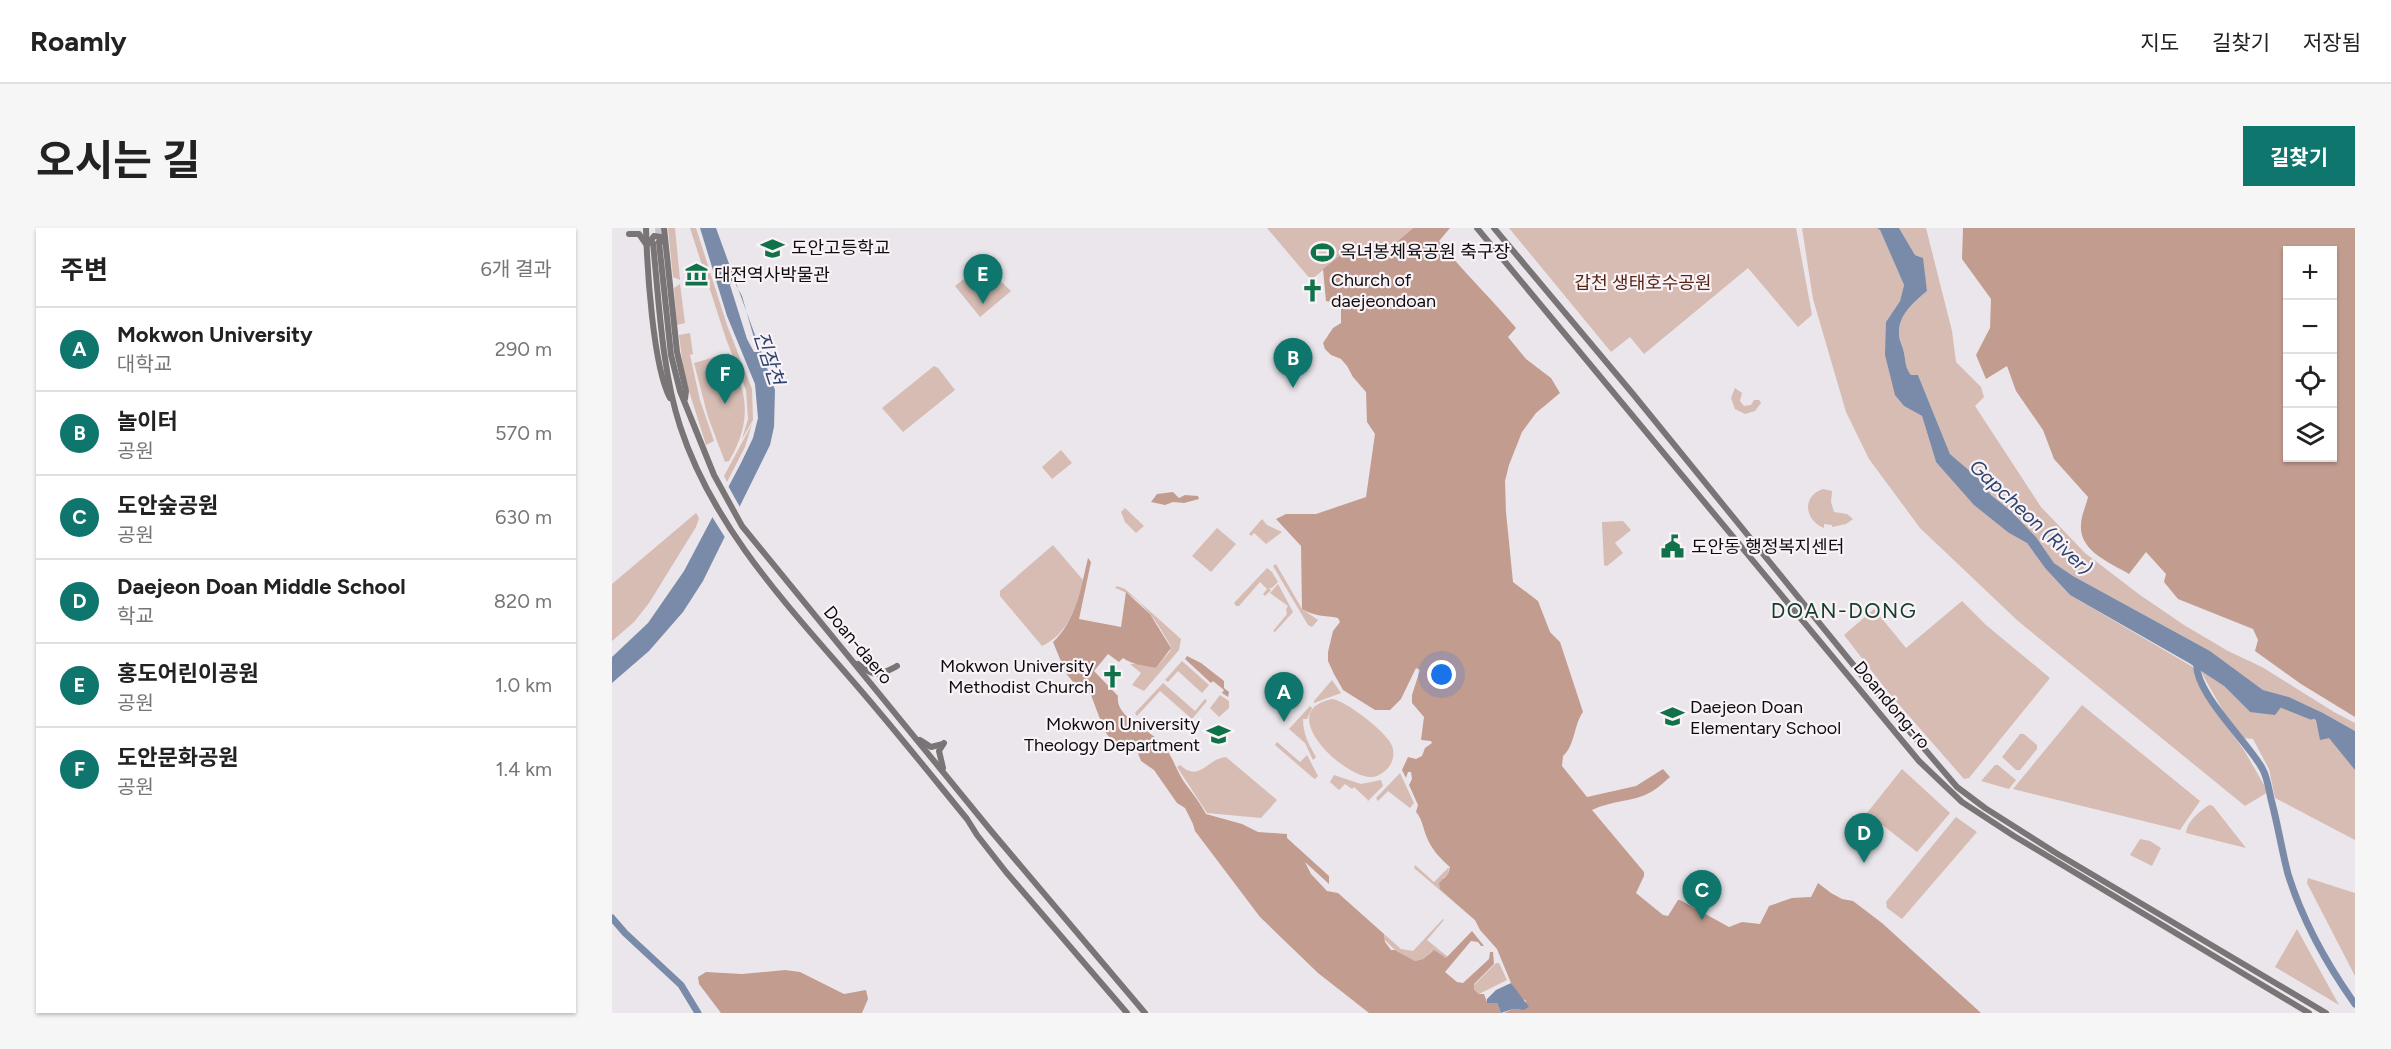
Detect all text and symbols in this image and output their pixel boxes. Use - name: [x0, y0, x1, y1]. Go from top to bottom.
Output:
- text: Roamly: [30, 24, 127, 58]
- text: 지도: [2140, 30, 2179, 55]
- text: 길찾기: [2212, 30, 2270, 55]
- text: 저장됨: [2303, 30, 2361, 55]
- button: 길찾기: [2243, 126, 2355, 186]
- text: 오시는 길: [36, 135, 201, 186]
- school or university icon: 도안고등학교: [760, 235, 786, 261]
- place label: 도안고등학교: [791, 237, 890, 259]
- sports icon: 옥녀봉체육공원 축구장: [1309, 239, 1335, 265]
- place label: 옥녀봉체육공원 축구장: [1340, 241, 1510, 263]
- map controls: [2283, 246, 2337, 462]
- button: +: [2283, 246, 2337, 300]
- text: 주변: [60, 254, 108, 286]
- pin: E: [964, 254, 1003, 304]
- text: 6개 결과: [481, 257, 552, 281]
- museum icon: 대전역사박물관: [683, 262, 709, 288]
- place label: 대전역사박물관: [714, 264, 830, 286]
- place label: Church of daejeondoan: [1331, 269, 1436, 312]
- park label: 갑천 생태호수공원: [1575, 272, 1711, 294]
- church icon: Church of daejeondoan: [1300, 277, 1326, 303]
- button: −: [2283, 300, 2337, 354]
- text: Mokwon University: [117, 321, 313, 348]
- water label: 진잠천: [749, 328, 790, 390]
- text: A: [72, 337, 87, 361]
- text: 290 m: [495, 337, 552, 361]
- pin: B: [1274, 338, 1312, 388]
- text: 대학교: [117, 352, 172, 376]
- pin: F: [706, 354, 744, 404]
- button: locate: [2283, 354, 2337, 408]
- text: 놀이터: [117, 408, 178, 435]
- button: layers: [2283, 408, 2337, 462]
- text: B: [73, 421, 86, 445]
- text: 570 m: [495, 421, 552, 445]
- text: 공원: [117, 439, 154, 463]
- water label: Gapcheon (River): [1965, 454, 2097, 580]
- text: 도안숲공원: [117, 492, 218, 519]
- text: C: [72, 505, 87, 529]
- text: 630 m: [495, 505, 552, 529]
- text: 공원: [117, 523, 154, 547]
- public building icon: 도안동 행정복지센터: [1660, 534, 1686, 560]
- place label: 도안동 행정복지센터: [1691, 536, 1845, 558]
- text: Daejeon Doan Middle School: [117, 573, 406, 600]
- text: D: [73, 589, 87, 613]
- text: 820 m: [494, 589, 552, 613]
- district label: DOAN-DONG: [1771, 598, 1917, 623]
- street label: Doan-daero: [819, 601, 897, 689]
- text: 학교: [117, 604, 154, 628]
- place label: Mokwon University Methodist Church: [940, 655, 1095, 698]
- street label: Doandong-ro: [1849, 657, 1935, 753]
- text: 홍도어린이공원: [117, 660, 259, 687]
- your location: [1427, 660, 1456, 689]
- church icon: Mokwon University Methodist Church: [1099, 663, 1125, 689]
- pin: A: [1264, 672, 1304, 722]
- text: E: [74, 673, 85, 697]
- text: 1.0 km: [495, 673, 552, 697]
- text: 공원: [117, 691, 154, 715]
- place label: Daejeon Doan Elementary School: [1690, 696, 1841, 739]
- school or university icon: Daejeon Doan Elementary School: [1659, 704, 1685, 730]
- place label: Mokwon University Theology Department: [1024, 713, 1201, 756]
- school or university icon: Mokwon University Theology Department: [1205, 721, 1231, 747]
- text: 도안문화공원: [117, 744, 238, 771]
- text: F: [74, 757, 85, 781]
- text: 1.4 km: [496, 757, 552, 781]
- text: 공원: [117, 775, 154, 799]
- pin: D: [1844, 814, 1884, 863]
- pin: C: [1682, 870, 1722, 920]

